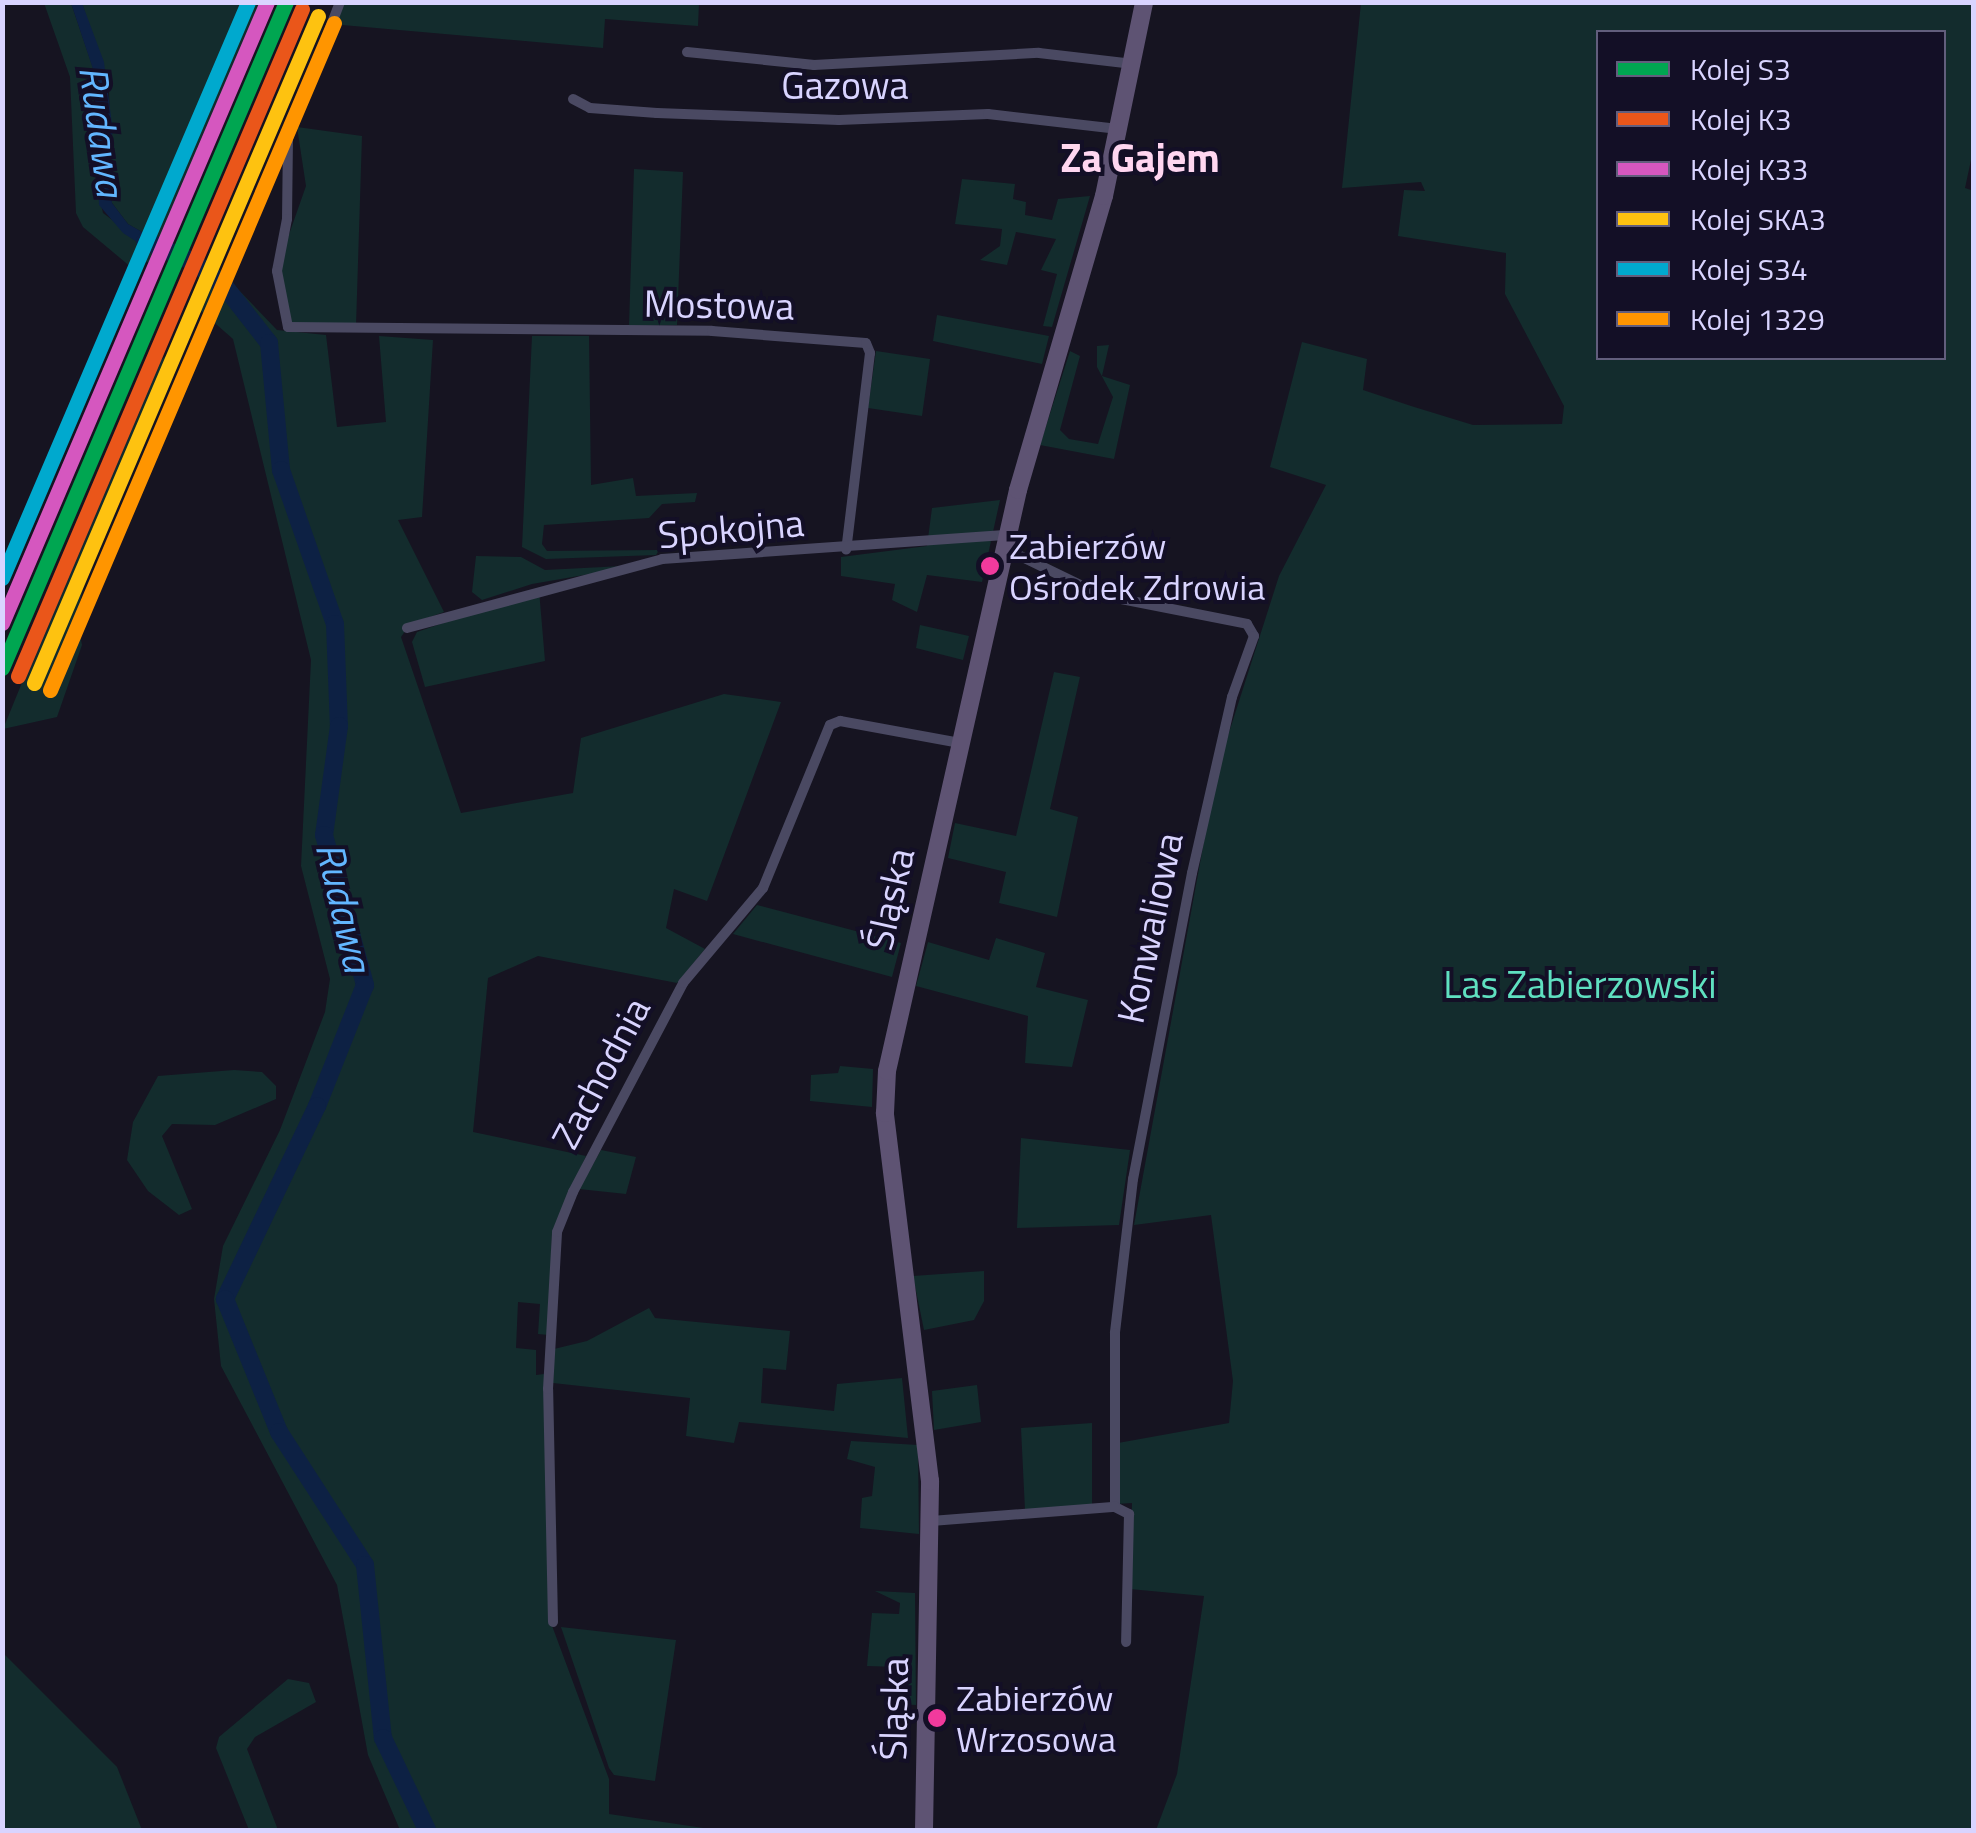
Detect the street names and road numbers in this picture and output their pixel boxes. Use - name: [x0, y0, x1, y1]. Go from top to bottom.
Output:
- street label: Gazowa: [781, 63, 909, 109]
- street label: Mostowa: [643, 281, 795, 329]
- street label: Spokojna: [656, 500, 806, 558]
- street label: Konwaliowa: [1108, 828, 1192, 1028]
- street label: Śląska: [856, 844, 924, 954]
- street label: Zachodnia: [542, 990, 660, 1156]
- street label: Śląska: [870, 1657, 918, 1761]

